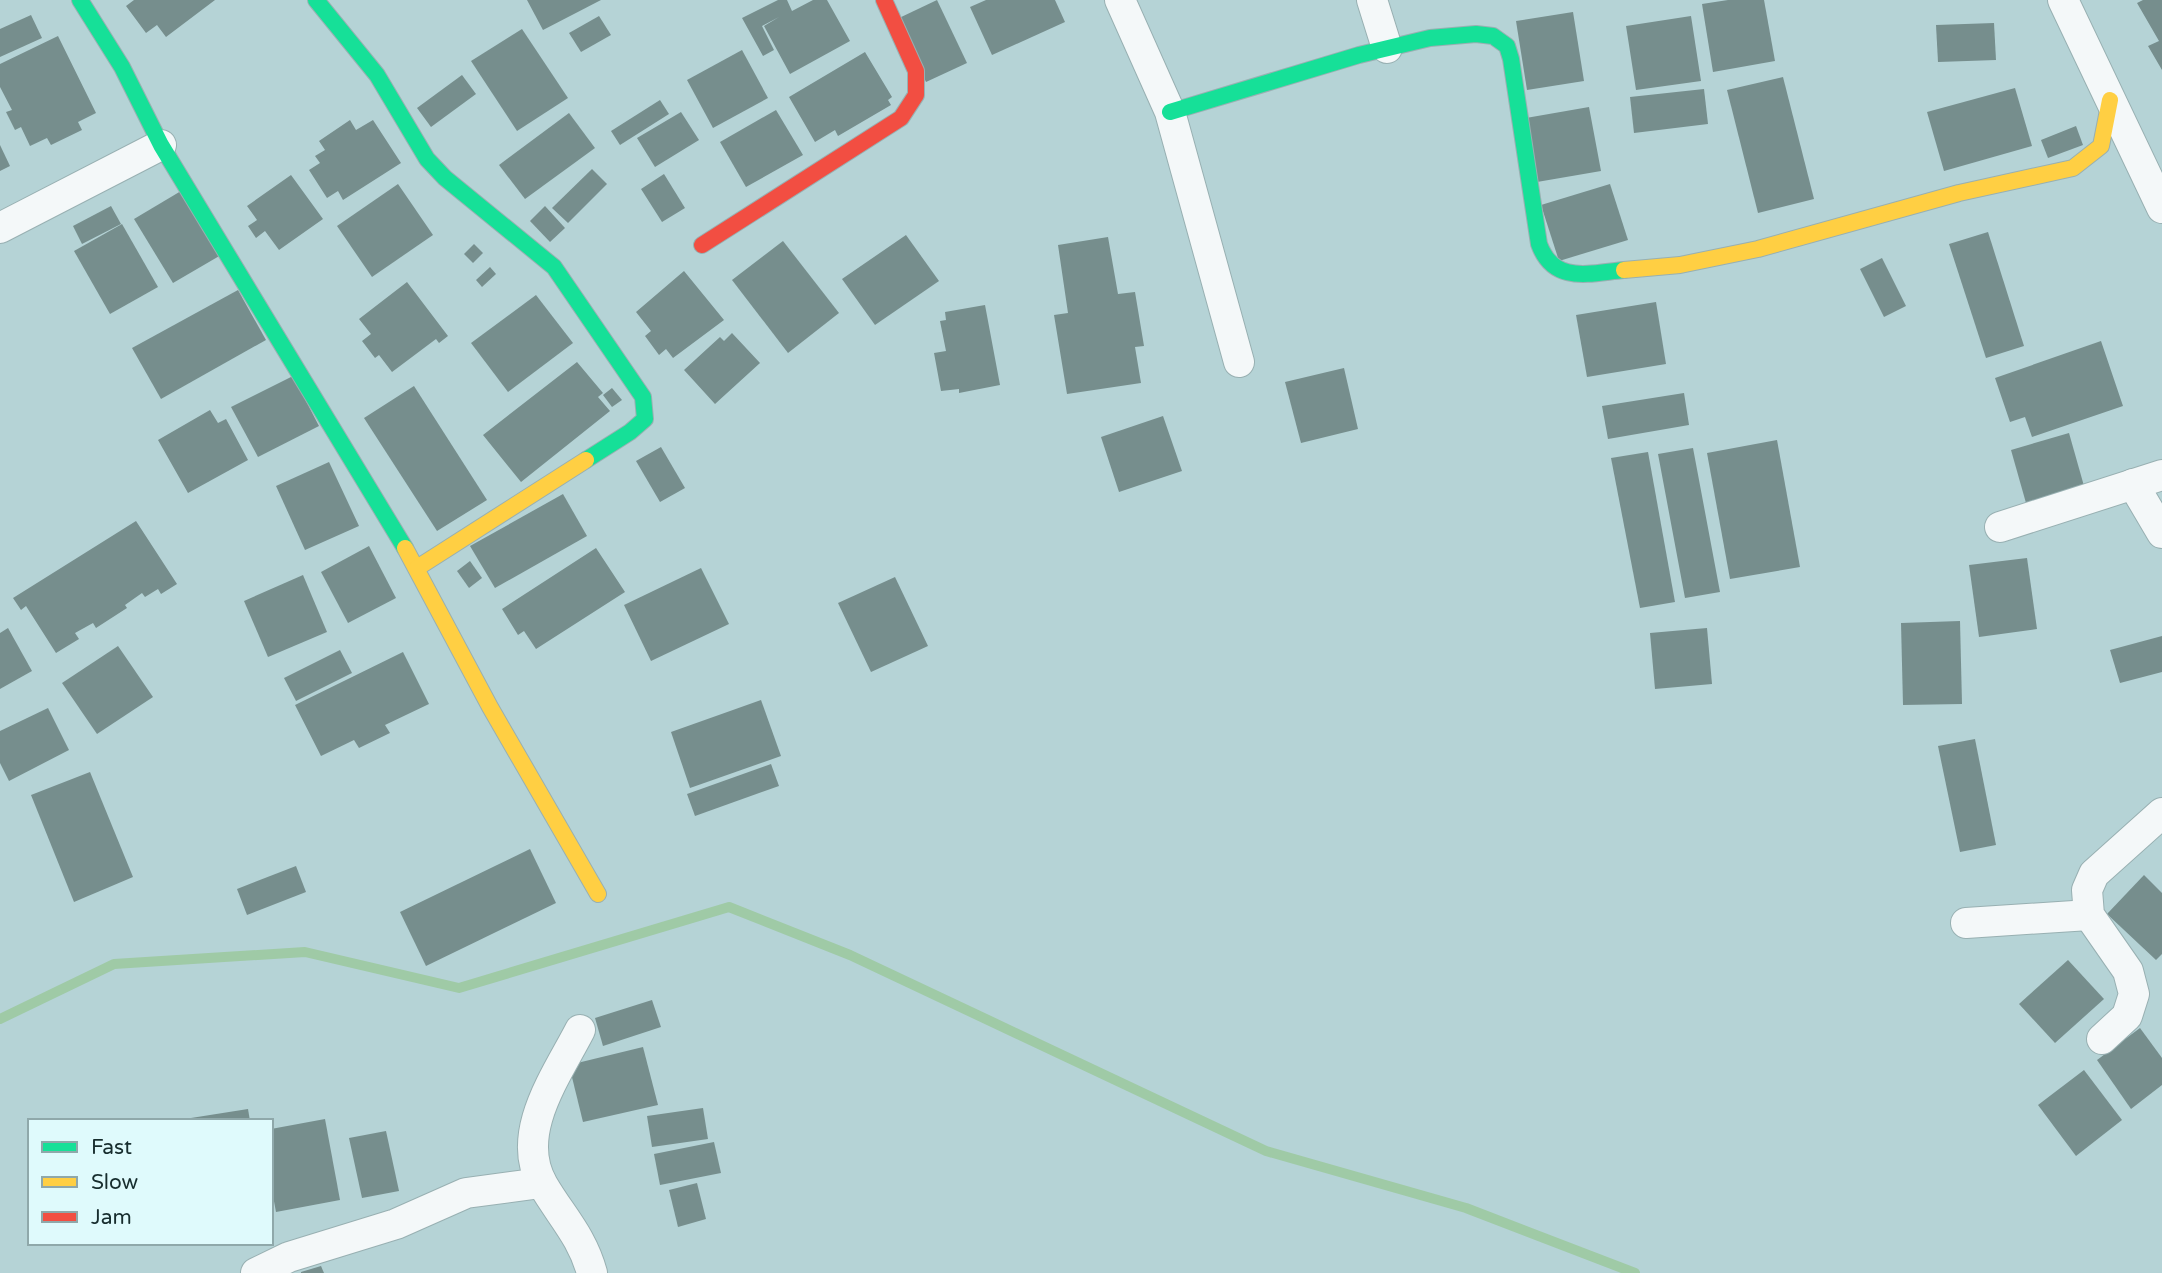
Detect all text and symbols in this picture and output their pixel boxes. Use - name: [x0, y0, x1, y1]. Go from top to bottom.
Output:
- legend: [28, 1119, 273, 1245]
- text: Fast: [91, 1135, 132, 1160]
- text: Slow: [91, 1170, 139, 1195]
- text: Jam: [91, 1205, 132, 1230]

